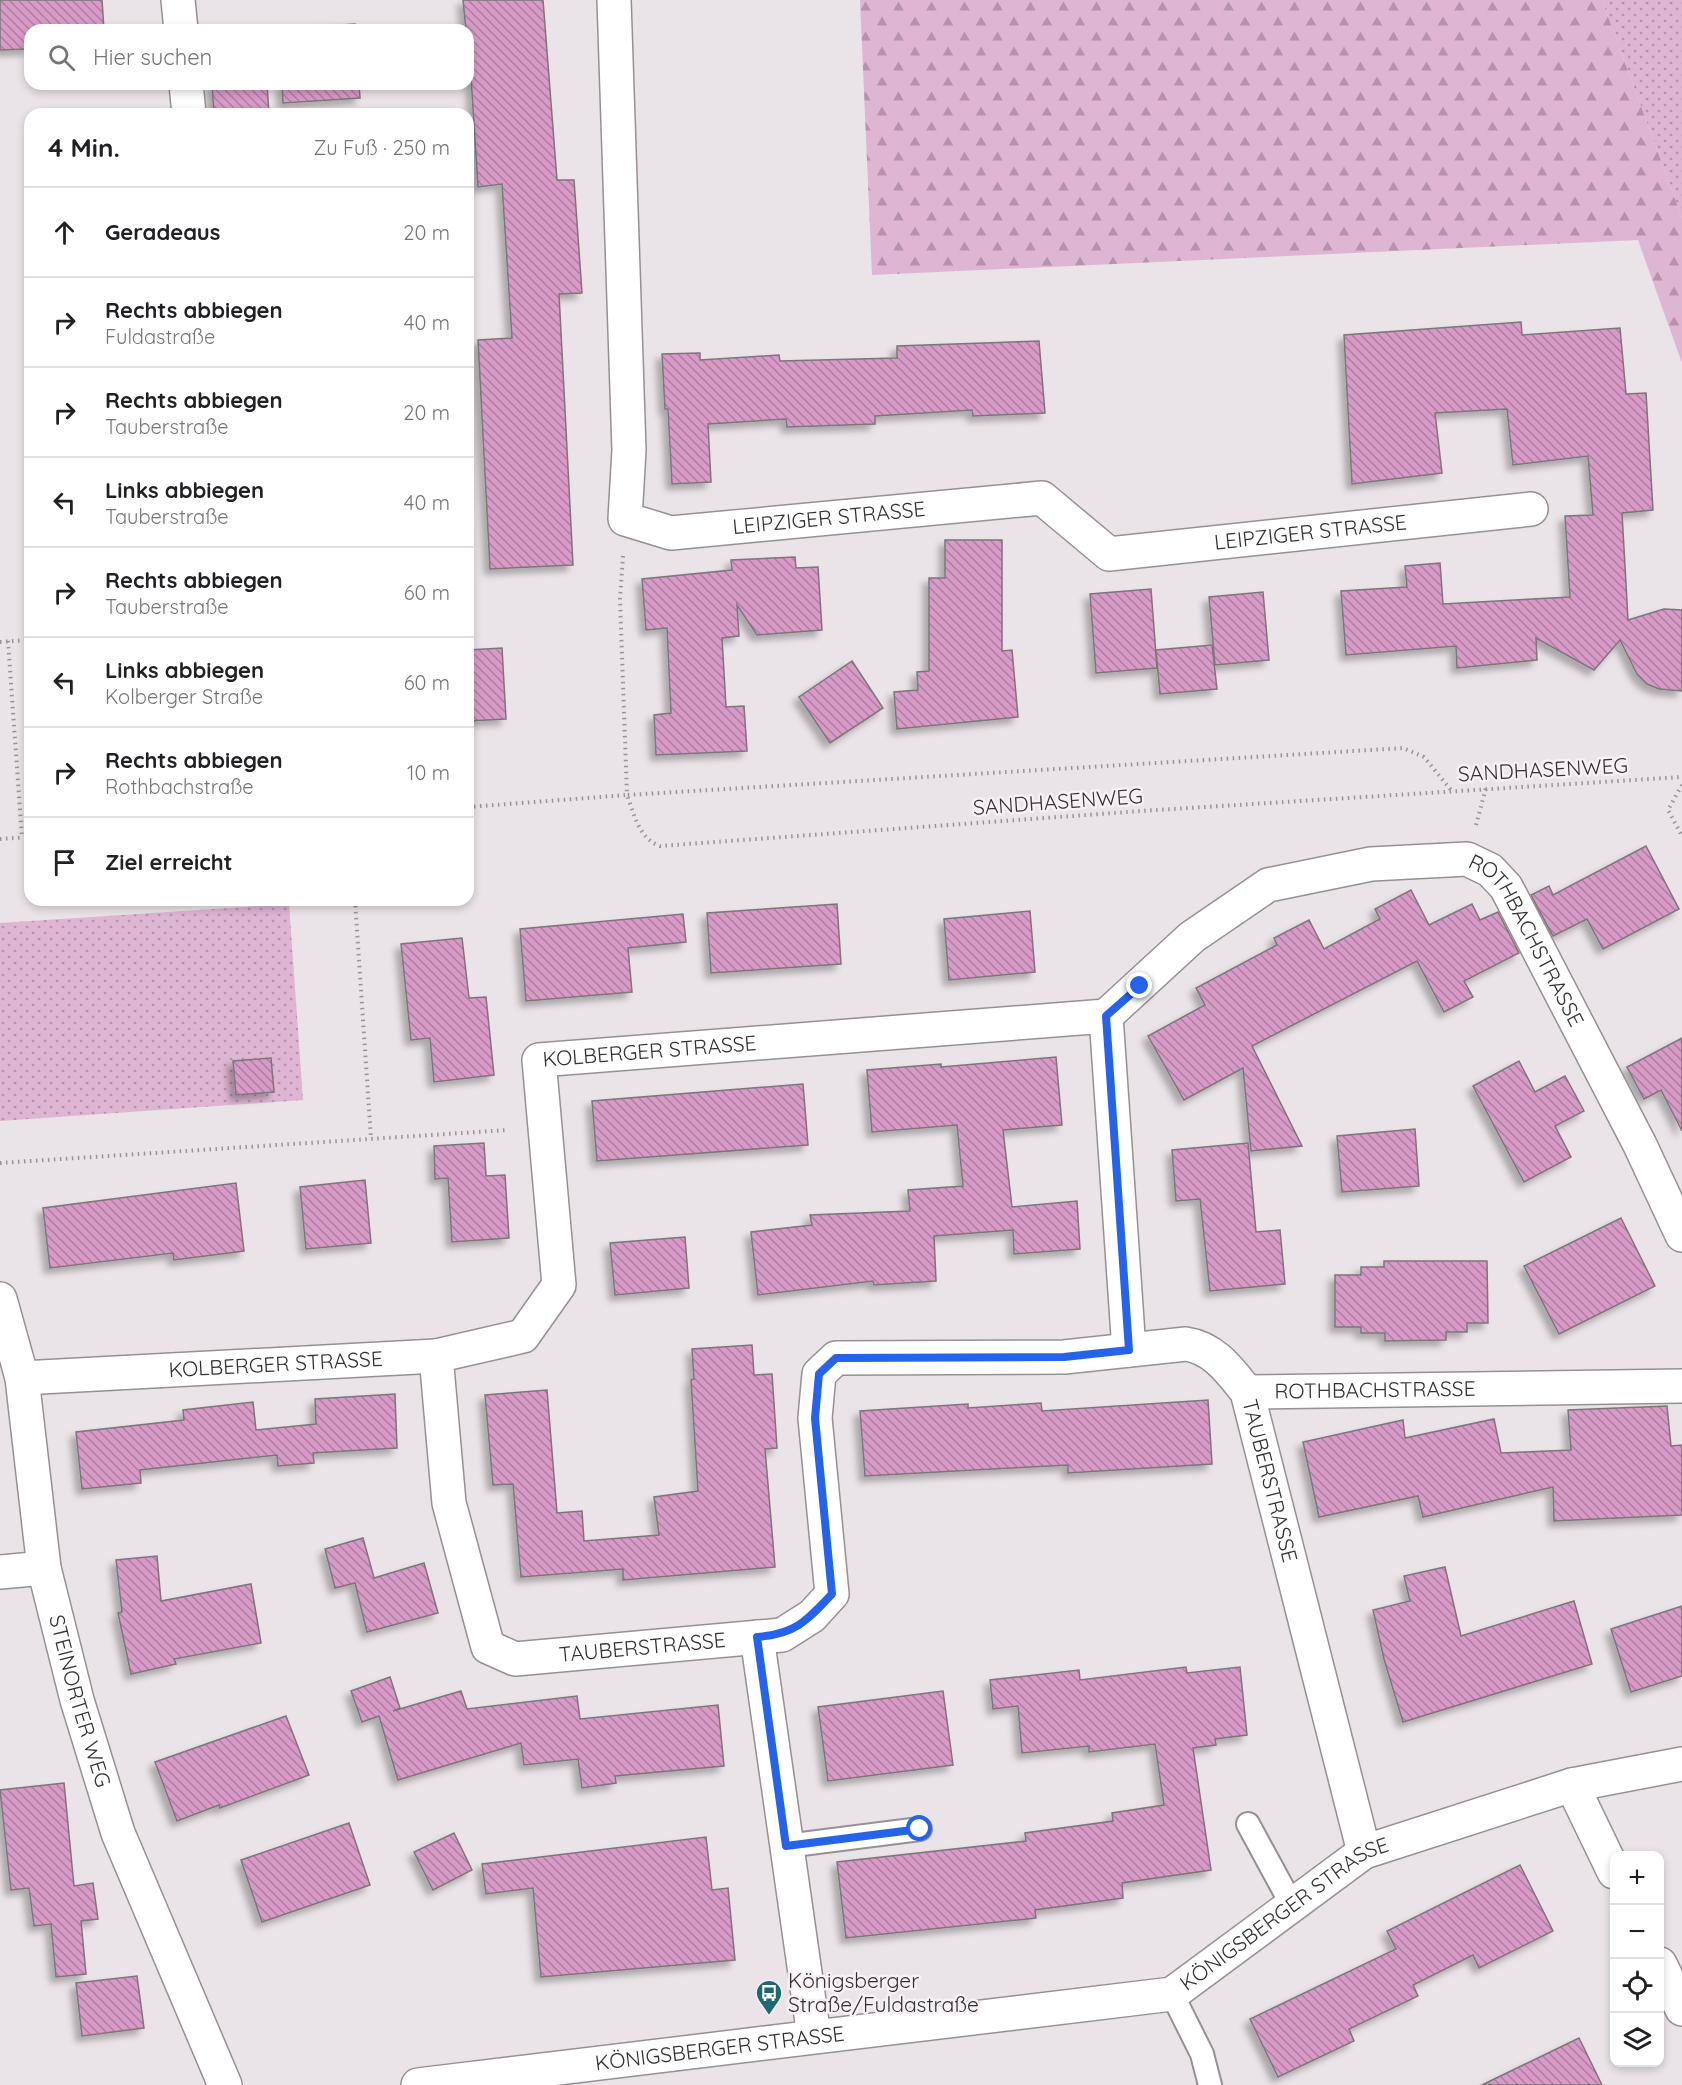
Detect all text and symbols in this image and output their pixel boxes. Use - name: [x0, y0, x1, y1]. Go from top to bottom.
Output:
- search box: [24, 24, 474, 90]
- icon: search: [45, 41, 78, 74]
- text: Hier suchen: [93, 43, 212, 71]
- text: 4 Min.: [48, 131, 120, 164]
- text: Zu Fuß · 250 m: [313, 135, 450, 160]
- icon: ahead: [48, 216, 81, 249]
- text: Geradeaus: [105, 218, 220, 246]
- text: 20 m: [403, 220, 450, 245]
- text: Rechts abbiegen: [105, 296, 283, 324]
- icon: right: [48, 306, 81, 339]
- text: 40 m: [404, 310, 450, 335]
- text: Fuldastraße: [105, 324, 215, 349]
- text: Rechts abbiegen: [105, 386, 283, 414]
- icon: right: [48, 396, 81, 429]
- text: 20 m: [403, 400, 450, 425]
- text: Tauberstraße: [105, 414, 229, 439]
- text: Links abbiegen: [105, 476, 264, 504]
- icon: left: [48, 486, 81, 519]
- text: 40 m: [404, 490, 450, 515]
- street label: LEIPZIGER STRASSE: [731, 495, 926, 539]
- text: Tauberstraße: [105, 504, 229, 529]
- street label: LEIPZIGER STRASSE: [1213, 508, 1408, 555]
- text: Rechts abbiegen: [105, 566, 283, 594]
- icon: right: [48, 576, 81, 609]
- text: 60 m: [404, 580, 450, 605]
- text: Tauberstraße: [105, 594, 229, 619]
- text: Links abbiegen: [105, 656, 264, 684]
- icon: left: [48, 666, 81, 699]
- text: 60 m: [404, 670, 450, 695]
- text: Kolberger Straße: [105, 684, 263, 709]
- text: Rechts abbiegen: [105, 746, 283, 774]
- street label: SANDHASENWEG: [1457, 752, 1629, 786]
- icon: right: [48, 756, 81, 789]
- text: 10 m: [407, 760, 450, 785]
- text: Rothbachstraße: [105, 774, 254, 799]
- street label: SANDHASENWEG: [972, 782, 1144, 820]
- icon: arrive: [48, 846, 81, 879]
- text: Ziel erreicht: [105, 848, 233, 876]
- street label: ROTHBACHSTRASSE: [1465, 848, 1590, 1031]
- route end: [1126, 972, 1152, 998]
- street label: KOLBERGER STRASSE: [542, 1029, 757, 1072]
- street label: KOLBERGER STRASSE: [168, 1345, 383, 1382]
- street label: ROTHBACHSTRASSE: [1274, 1375, 1476, 1404]
- street label: TAUBERSTRASSE: [1237, 1396, 1304, 1565]
- street label: STEINORTER WEG: [44, 1612, 117, 1790]
- street label: TAUBERSTRASSE: [558, 1626, 727, 1667]
- route start: [906, 1815, 932, 1841]
- street label: KÖNIGSBERGER STRASSE: [1174, 1831, 1392, 1996]
- map controls: [1610, 1851, 1664, 2067]
- button: +: [1610, 1851, 1664, 1905]
- button: −: [1610, 1905, 1664, 1959]
- button: locate: [1610, 1959, 1664, 2013]
- place label: Königsberger Straße/Fuldastraße: [788, 1967, 979, 2017]
- bus stop icon: Königsberger Straße/Fuldastraße: [754, 1978, 784, 2016]
- button: layers: [1610, 2013, 1664, 2067]
- street label: KÖNIGSBERGER STRASSE: [594, 2020, 846, 2076]

